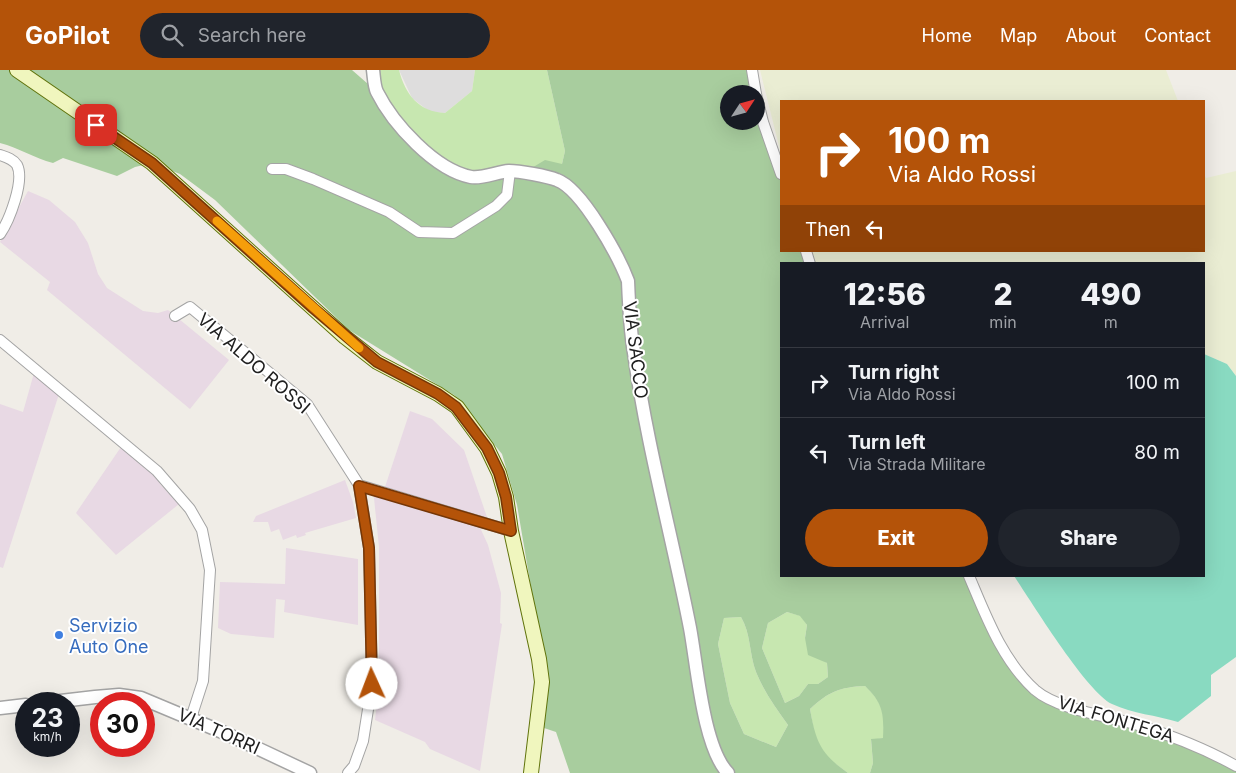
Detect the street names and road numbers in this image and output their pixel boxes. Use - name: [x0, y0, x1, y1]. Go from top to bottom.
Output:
- street label: VIA SACCO: [620, 300, 652, 400]
- street label: VIA ALDO ROSSI: [193, 308, 315, 418]
- street label: VIA FONTEGA: [1055, 691, 1177, 747]
- street label: VIA TORRI: [175, 704, 263, 758]

